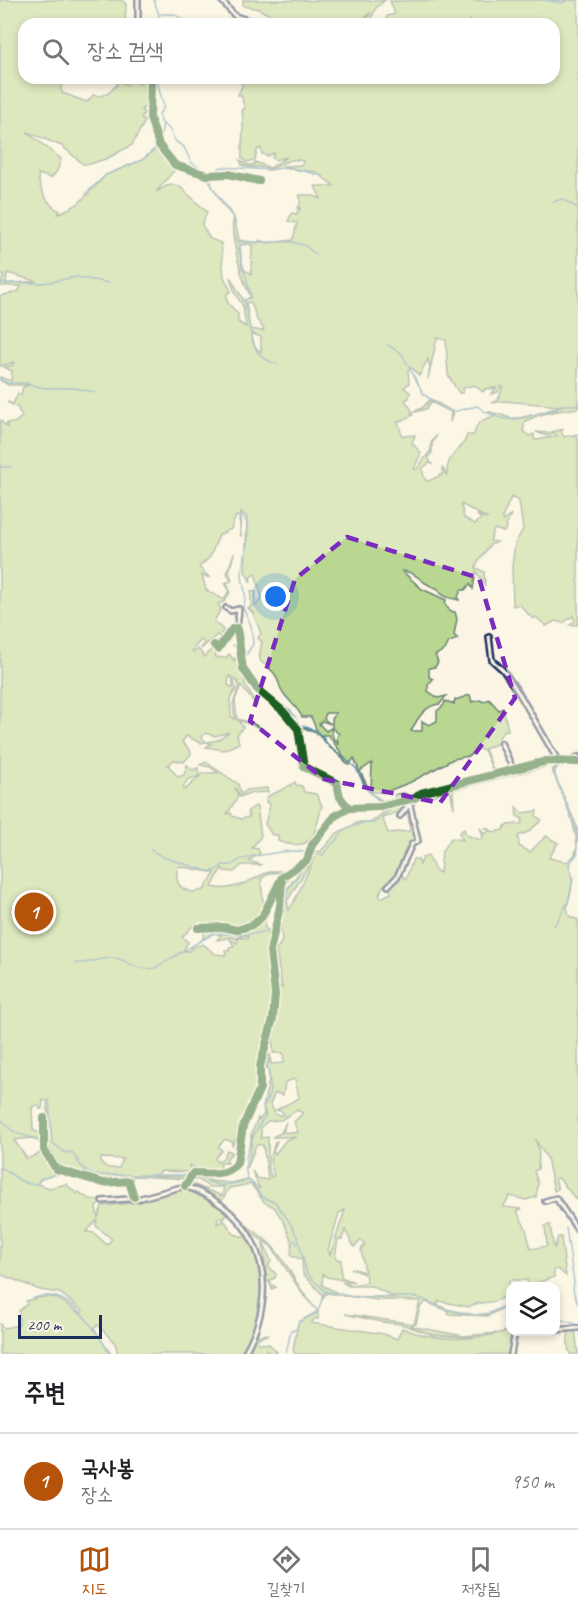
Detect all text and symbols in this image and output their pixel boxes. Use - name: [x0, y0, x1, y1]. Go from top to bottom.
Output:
- search box: [18, 18, 560, 84]
- icon: search: [39, 35, 72, 68]
- text: 장소 검색: [87, 37, 163, 65]
- your location: [261, 582, 290, 611]
- pin: 1: [15, 890, 54, 934]
- map controls: [506, 1282, 560, 1336]
- button: layers: [506, 1282, 560, 1336]
- scale bar: [18, 1312, 102, 1340]
- text: 200 m: [27, 1315, 61, 1335]
- text: 주변: [24, 1376, 66, 1409]
- text: 국사봉: [81, 1454, 134, 1482]
- text: 1: [39, 1469, 48, 1494]
- text: 950 m: [511, 1469, 554, 1494]
- text: 장소: [81, 1482, 113, 1507]
- tab: 지도: [78, 1543, 111, 1599]
- tab: 길찾기: [267, 1543, 305, 1599]
- tab: 저장됨: [461, 1543, 500, 1599]

